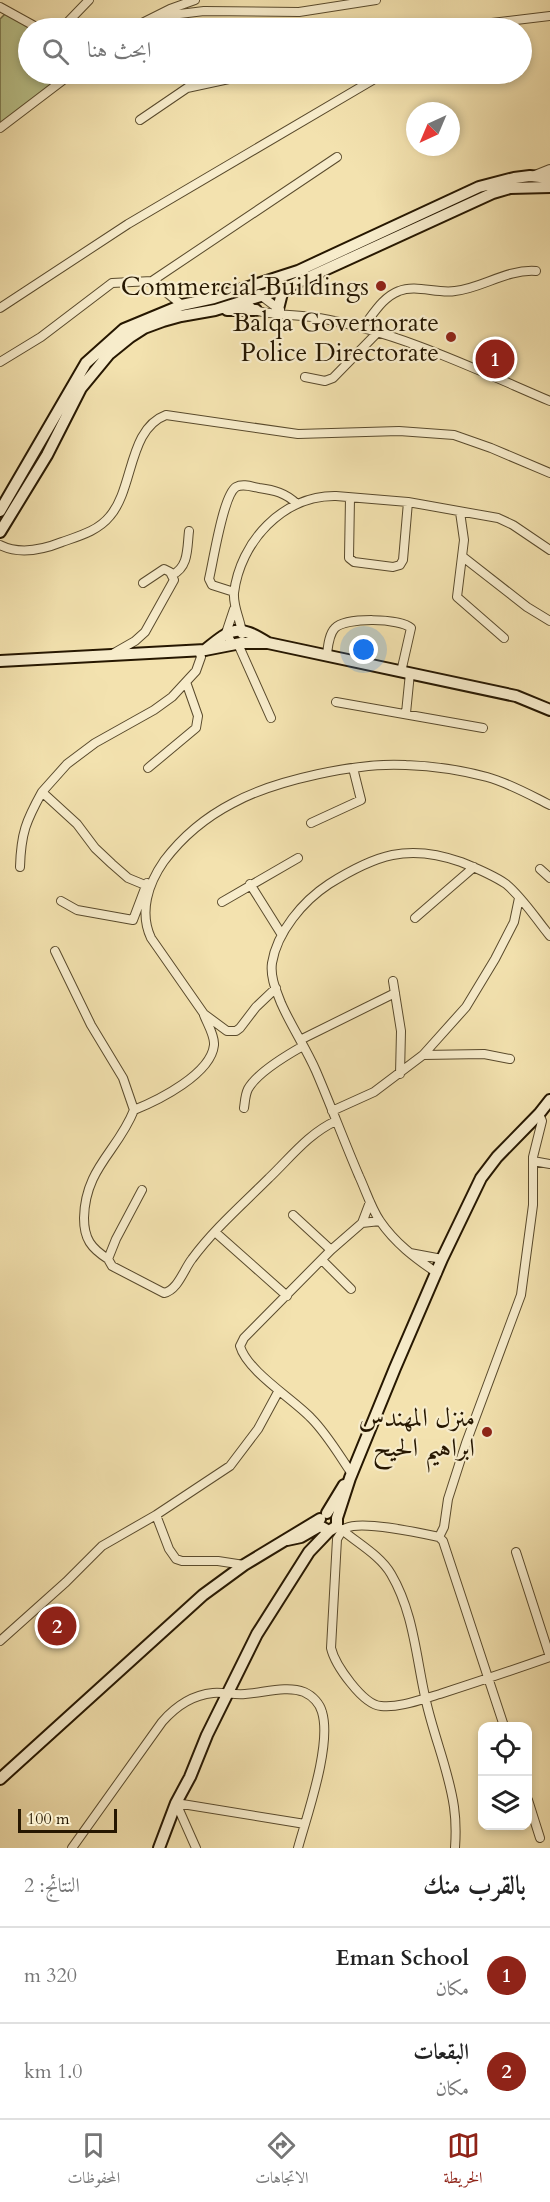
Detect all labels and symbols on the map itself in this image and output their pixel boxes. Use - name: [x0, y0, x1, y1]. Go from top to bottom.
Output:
- north arrow: [406, 102, 460, 156]
- place label: Commercial Buildings: [121, 269, 369, 304]
- marker: Commercial Buildings: [374, 279, 388, 293]
- place label: Balqa Governorate Police Directorate: [233, 305, 439, 370]
- marker: Balqa Governorate Police Directorate: [444, 330, 458, 344]
- pin: 1: [476, 336, 514, 382]
- your location: [349, 635, 378, 664]
- place label: منزل المهندس ابراهيم الحيح: [359, 1400, 475, 1473]
- marker: منزل المهندس ابراهيم الحيح: [480, 1425, 494, 1439]
- pin: 2: [38, 1604, 76, 1648]
- scale bar: [18, 1806, 117, 1834]

